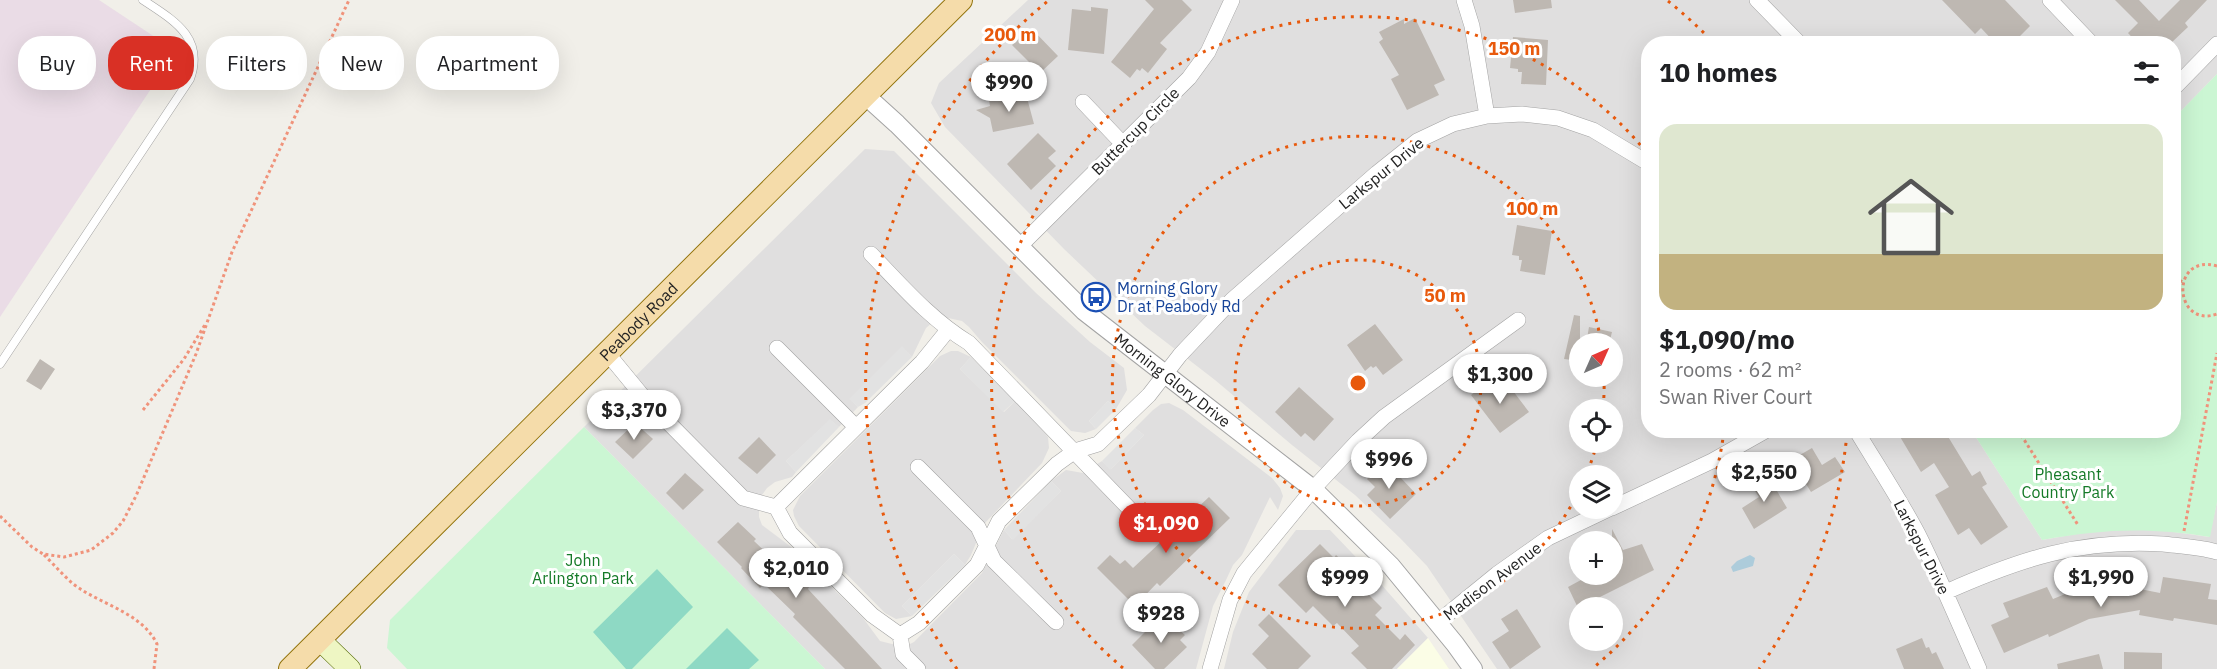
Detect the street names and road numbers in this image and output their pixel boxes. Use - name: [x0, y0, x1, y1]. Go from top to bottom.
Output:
- street label: Buttercup Circle: [1087, 83, 1183, 179]
- street label: Larkspur Drive: [1334, 132, 1428, 213]
- street label: Peabody Road: [595, 278, 682, 365]
- street label: Morning Glory Drive: [1111, 329, 1235, 431]
- street label: Larkspur Drive: [1890, 496, 1955, 598]
- street label: Madison Avenue: [1439, 537, 1545, 624]

